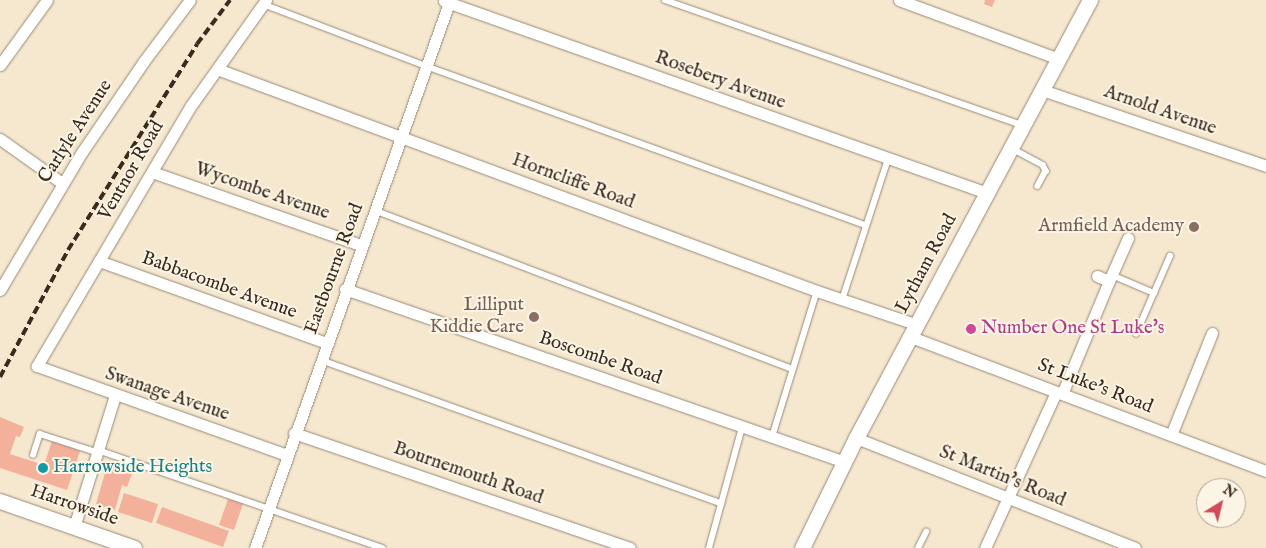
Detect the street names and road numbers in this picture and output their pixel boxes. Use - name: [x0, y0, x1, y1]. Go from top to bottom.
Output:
- street label: Rosebery Avenue: [652, 47, 788, 115]
- street label: Carlyle Avenue: [34, 76, 118, 188]
- street label: Arnold Avenue: [1101, 81, 1219, 141]
- street label: Ventnor Road: [94, 117, 170, 225]
- street label: Horncliffe Road: [509, 149, 637, 215]
- street label: Wycombe Avenue: [192, 158, 332, 226]
- street label: Eastbourne Road: [301, 200, 369, 338]
- street label: Lytham Road: [891, 210, 963, 318]
- street label: Babbacombe Avenue: [138, 247, 300, 325]
- street label: Boscombe Road: [536, 327, 664, 391]
- street label: St Luke's Road: [1034, 355, 1156, 419]
- street label: Swanage Avenue: [102, 363, 232, 427]
- street label: Bournemouth Road: [390, 438, 546, 510]
- street label: St Martin's Road: [936, 441, 1068, 513]
- street label: Harrowside: [27, 480, 121, 532]

